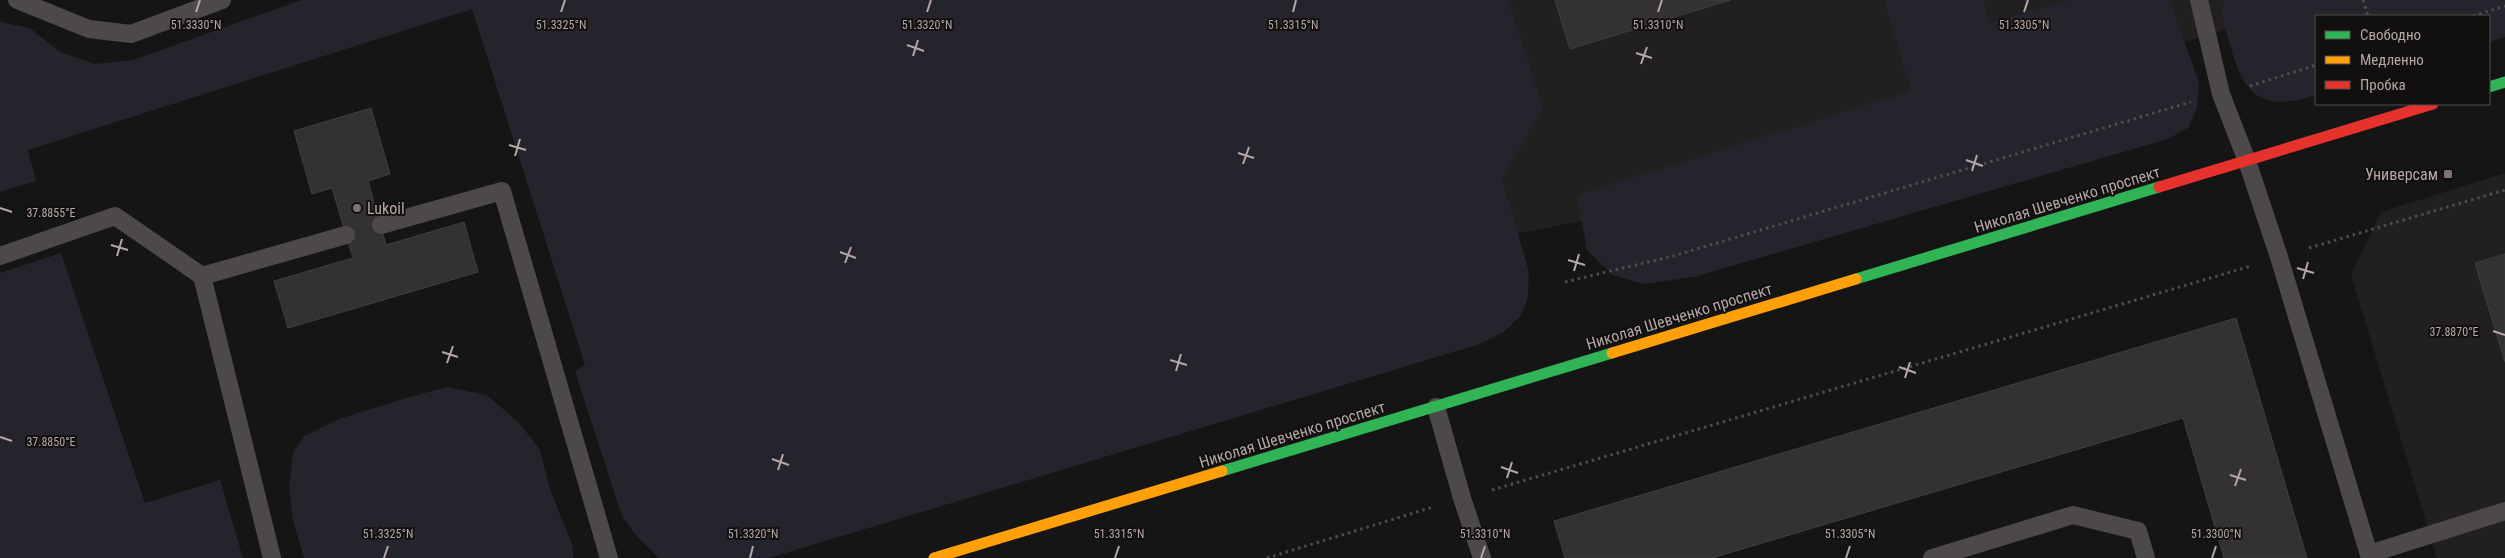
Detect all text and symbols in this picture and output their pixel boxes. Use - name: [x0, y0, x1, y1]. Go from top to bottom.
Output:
- legend: [2315, 15, 2490, 105]
- text: 51.3330°N: [171, 18, 221, 32]
- text: 51.3325°N: [536, 18, 586, 32]
- text: 51.3320°N: [902, 18, 952, 32]
- text: 51.3315°N: [1268, 18, 1318, 32]
- text: 51.3310°N: [1633, 18, 1683, 32]
- text: 51.3305°N: [1999, 18, 2049, 32]
- text: Свободно: [2360, 26, 2421, 44]
- text: Медленно: [2360, 51, 2424, 69]
- text: Пробка: [2360, 76, 2406, 94]
- street label: Николая Шевченко проспект: [1972, 162, 2163, 237]
- place label: Универсам: [2365, 165, 2438, 184]
- marker: Универсам: [2442, 168, 2454, 180]
- place label: Lukoil: [367, 199, 405, 218]
- marker: Lukoil: [351, 202, 363, 214]
- text: 37.8855°E: [26, 206, 76, 220]
- street label: Николая Шевченко проспект: [1584, 279, 1775, 354]
- text: 37.8870°E: [2429, 325, 2479, 339]
- street label: Николая Шевченко проспект: [1197, 397, 1388, 472]
- text: 37.8850°E: [26, 435, 76, 449]
- text: 51.3325°N: [363, 527, 413, 541]
- text: 51.3320°N: [728, 527, 778, 541]
- text: 51.3315°N: [1094, 527, 1144, 541]
- text: 51.3310°N: [1460, 527, 1510, 541]
- text: 51.3305°N: [1825, 527, 1875, 541]
- text: 51.3300°N: [2191, 527, 2241, 541]

